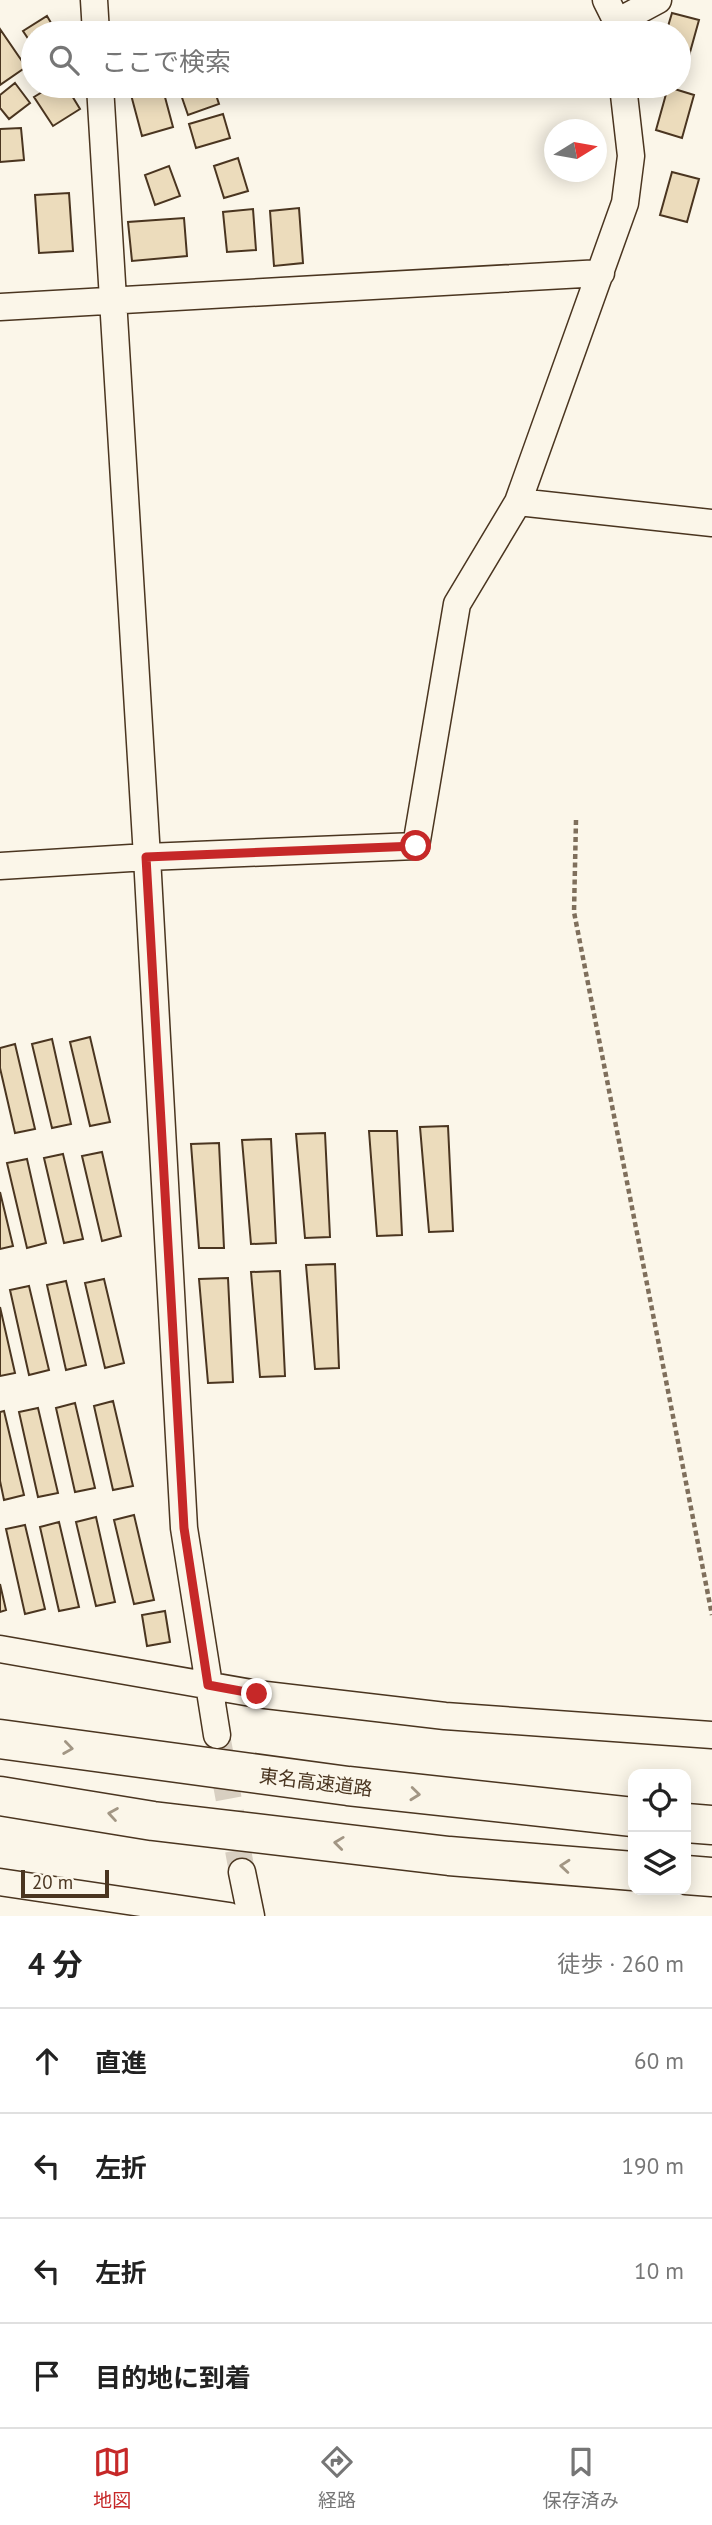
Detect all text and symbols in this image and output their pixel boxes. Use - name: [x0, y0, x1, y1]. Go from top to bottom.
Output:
- search box: [21, 21, 691, 98]
- icon: search: [45, 41, 83, 79]
- text: ここで検索: [101, 45, 231, 78]
- north arrow: [544, 119, 607, 182]
- route start: [400, 830, 431, 861]
- route end: [241, 1678, 272, 1709]
- one-way arrow: [62, 1740, 73, 1755]
- street label: 東名高速道路: [258, 1763, 374, 1801]
- map controls: [628, 1769, 691, 1895]
- button: locate: [628, 1769, 691, 1832]
- one-way arrow: [409, 1786, 420, 1801]
- one-way arrow: [107, 1807, 119, 1822]
- button: layers: [628, 1832, 691, 1895]
- one-way arrow: [333, 1836, 345, 1851]
- one-way arrow: [559, 1859, 570, 1874]
- scale bar: [21, 1867, 108, 1899]
- text: 20 m: [32, 1870, 73, 1894]
- text: 4 分: [28, 1944, 83, 1983]
- text: 徒歩 · 260 m: [557, 1949, 684, 1978]
- icon: ahead: [28, 2042, 66, 2080]
- text: 直進: [95, 2046, 147, 2079]
- text: 60 m: [634, 2046, 684, 2075]
- icon: left: [28, 2147, 66, 2185]
- text: 左折: [95, 2151, 147, 2184]
- text: 190 m: [622, 2151, 684, 2180]
- icon: left: [28, 2252, 66, 2290]
- text: 左折: [95, 2256, 147, 2289]
- text: 10 m: [634, 2256, 684, 2285]
- icon: arrive: [28, 2357, 66, 2395]
- text: 目的地に到着: [95, 2361, 251, 2394]
- tab: 地図: [93, 2443, 131, 2512]
- tab: 経路: [318, 2443, 356, 2512]
- tab: 保存済み: [543, 2443, 619, 2512]

